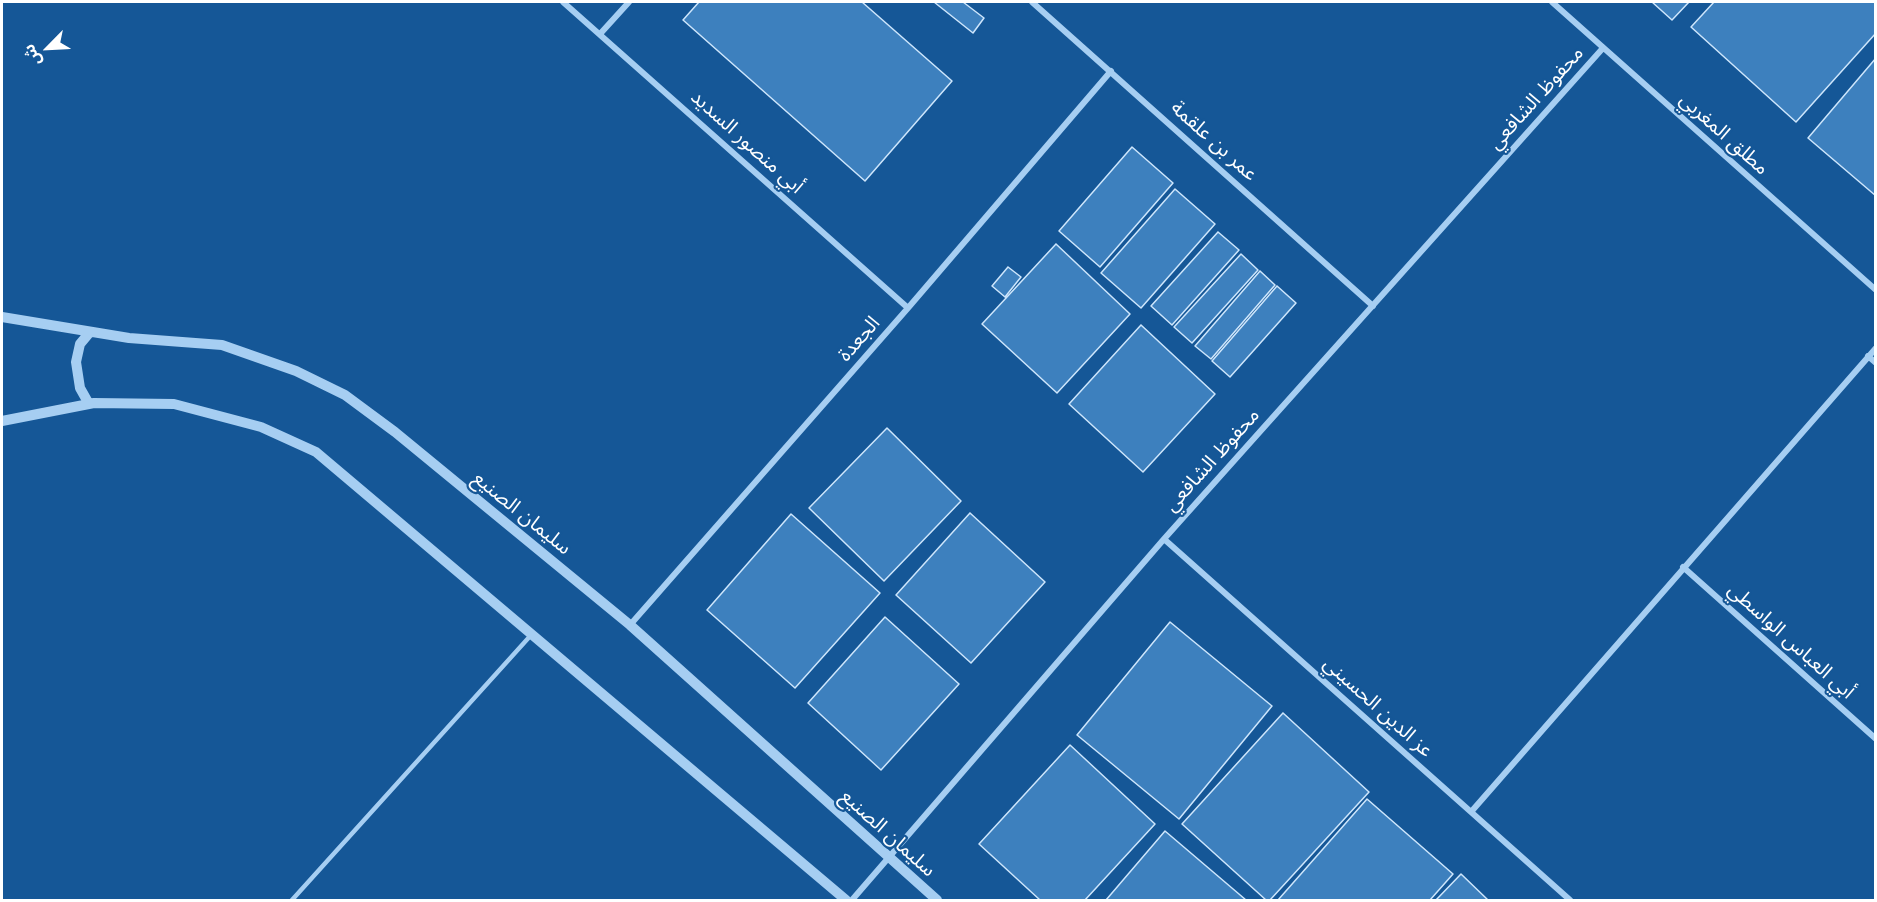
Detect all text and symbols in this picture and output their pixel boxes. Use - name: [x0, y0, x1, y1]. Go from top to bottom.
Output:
- north arrow: [18, 18, 78, 78]
- text: ش: [18, 41, 45, 69]
- street label: محفوظ الشافعي: [1483, 41, 1589, 155]
- street label: أبي منصور السديد: [686, 85, 808, 199]
- street label: مطلق المغربي: [1674, 88, 1774, 180]
- street label: عمر بن علقمة: [1166, 96, 1262, 186]
- street label: الجعدة: [833, 312, 885, 366]
- street label: محفوظ الشافعي: [1159, 403, 1265, 517]
- street label: سليمان الصنيع: [468, 466, 576, 560]
- street label: أبي العباس الواسطي: [1723, 578, 1859, 704]
- street label: عز الدين الحسيني: [1318, 652, 1438, 762]
- street label: سليمان الصنيع: [835, 784, 941, 882]

